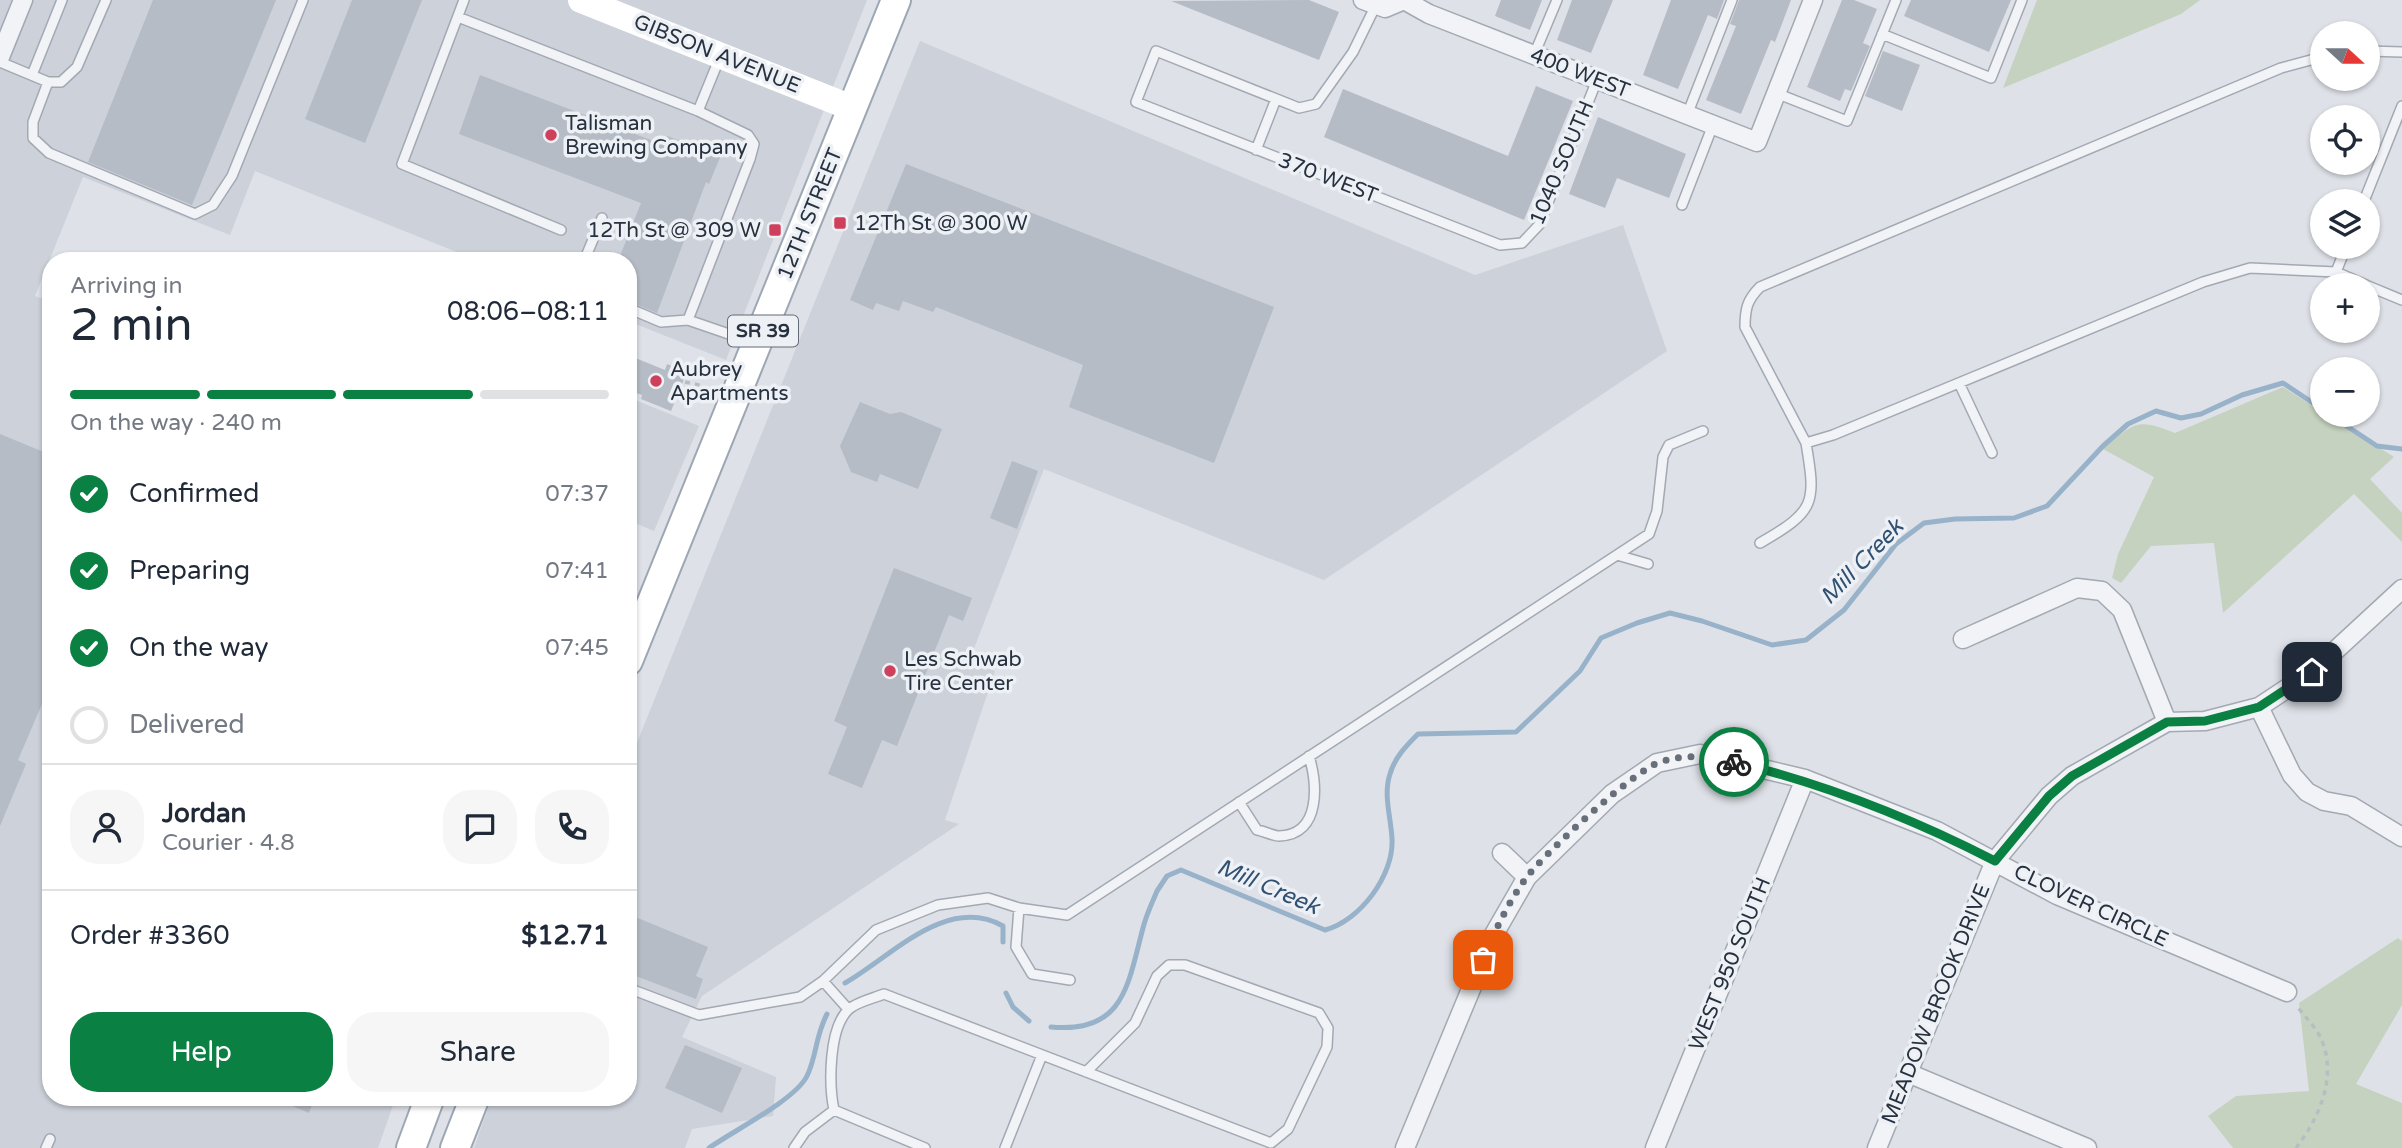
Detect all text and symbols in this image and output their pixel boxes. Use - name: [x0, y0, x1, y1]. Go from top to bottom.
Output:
- street label: GIBSON AVENUE: [630, 9, 804, 99]
- north arrow: [2310, 21, 2380, 91]
- map controls: [2310, 21, 2380, 427]
- street label: 400 WEST: [1527, 43, 1633, 103]
- street label: 1040 SOUTH: [1525, 97, 1599, 229]
- button: locate: [2310, 105, 2380, 175]
- place label: Talisman Brewing Company: [565, 111, 748, 160]
- marker: Talisman Brewing Company: [543, 127, 559, 143]
- street label: 12TH STREET: [772, 144, 848, 284]
- street label: 370 WEST: [1275, 148, 1381, 208]
- button: layers: [2310, 189, 2380, 259]
- place label: 12Th St @ 300 W: [854, 211, 1028, 236]
- marker: 12Th St @ 300 W: [832, 215, 848, 231]
- place label: 12Th St @ 309 W: [587, 218, 761, 243]
- marker: 12Th St @ 309 W: [767, 222, 783, 238]
- text: Arriving in: [70, 272, 183, 300]
- button: +: [2310, 273, 2380, 343]
- text: 08:06–08:11: [447, 296, 609, 327]
- text: 2 min: [70, 298, 193, 353]
- road number: SR 39: [728, 316, 798, 346]
- place label: Aubrey Apartments: [670, 357, 788, 406]
- button: −: [2310, 357, 2380, 427]
- marker: Aubrey Apartments: [648, 373, 664, 389]
- text: On the way · 240 m: [70, 409, 282, 437]
- icon: check: [70, 475, 108, 513]
- text: Confirmed: [129, 478, 259, 509]
- text: 07:37: [545, 480, 609, 508]
- water label: Mill Creek: [1814, 512, 1911, 611]
- icon: check: [70, 552, 108, 590]
- text: Preparing: [129, 555, 250, 586]
- text: 07:41: [545, 557, 609, 585]
- icon: check: [70, 629, 108, 667]
- text: On the way: [129, 632, 269, 663]
- text: 07:45: [545, 634, 609, 662]
- pin: [2282, 642, 2342, 702]
- place label: Les Schwab Tire Center: [904, 647, 1022, 696]
- icon: home: [2293, 653, 2331, 691]
- marker: Les Schwab Tire Center: [882, 663, 898, 679]
- text: Delivered: [129, 709, 245, 740]
- courier: [1699, 727, 1769, 797]
- icon: bike: [1715, 743, 1753, 781]
- button: person: [70, 790, 144, 864]
- button: chat: [443, 790, 517, 864]
- button: phone: [535, 790, 609, 864]
- text: Jordan: [162, 798, 246, 829]
- text: Courier · 4.8: [162, 829, 295, 857]
- water label: Mill Creek: [1213, 853, 1325, 922]
- street label: CLOVER CIRCLE: [2010, 859, 2172, 953]
- street label: WEST 950 SOUTH: [1684, 874, 1776, 1054]
- street label: MEADOW BROOK DRIVE: [1876, 880, 1996, 1128]
- text: Order #3360: [70, 920, 230, 951]
- text: $12.71: [521, 920, 609, 951]
- pin: [1453, 930, 1513, 990]
- icon: bag: [1464, 941, 1502, 979]
- button: Help: [70, 1012, 333, 1092]
- button: Share: [347, 1012, 609, 1092]

